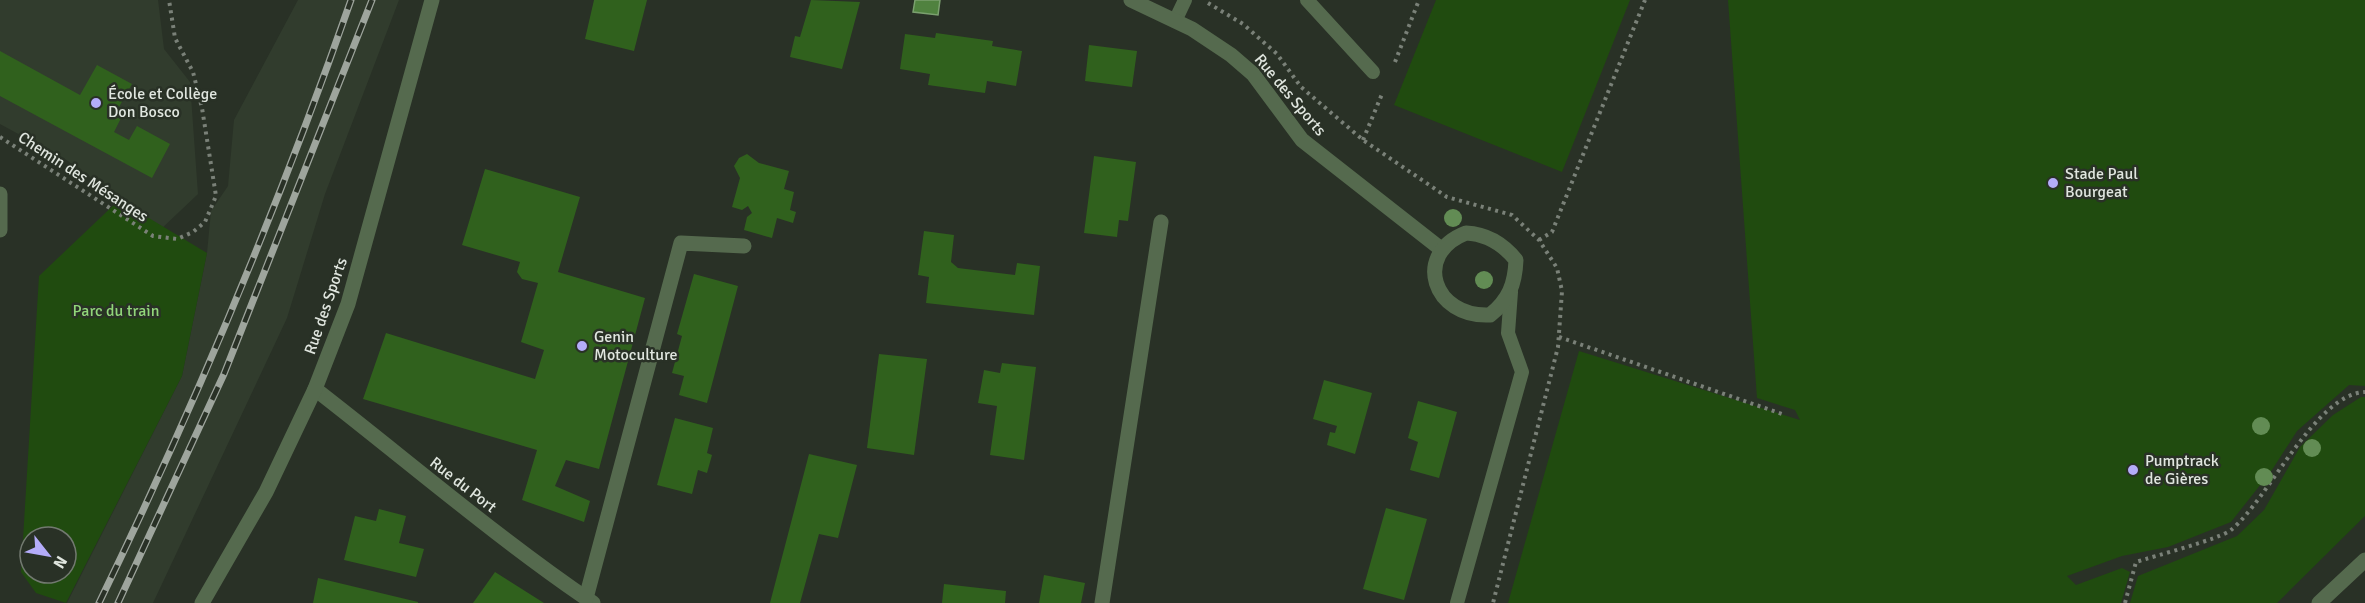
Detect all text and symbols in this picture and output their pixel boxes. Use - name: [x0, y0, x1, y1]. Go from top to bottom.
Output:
- street label: Rue des Sports: [1250, 50, 1330, 140]
- place label: École et Collège Don Bosco: [108, 84, 217, 122]
- marker: École et Collège Don Bosco: [89, 96, 103, 110]
- street label: Chemin des Mésanges: [14, 128, 152, 226]
- place label: Stade Paul Bourgeat: [2065, 164, 2138, 202]
- marker: Stade Paul Bourgeat: [2046, 176, 2060, 190]
- street label: Rue des Sports: [300, 255, 352, 357]
- park label: Parc du train: [73, 301, 159, 321]
- place label: Genin Motoculture: [594, 327, 678, 365]
- marker: Genin Motoculture: [575, 339, 589, 353]
- place label: Pumptrack de Gières: [2145, 451, 2219, 489]
- street label: Rue du Port: [426, 453, 501, 517]
- marker: Pumptrack de Gières: [2126, 463, 2140, 477]
- north arrow: [18, 525, 78, 585]
- text: N: [49, 552, 71, 572]

